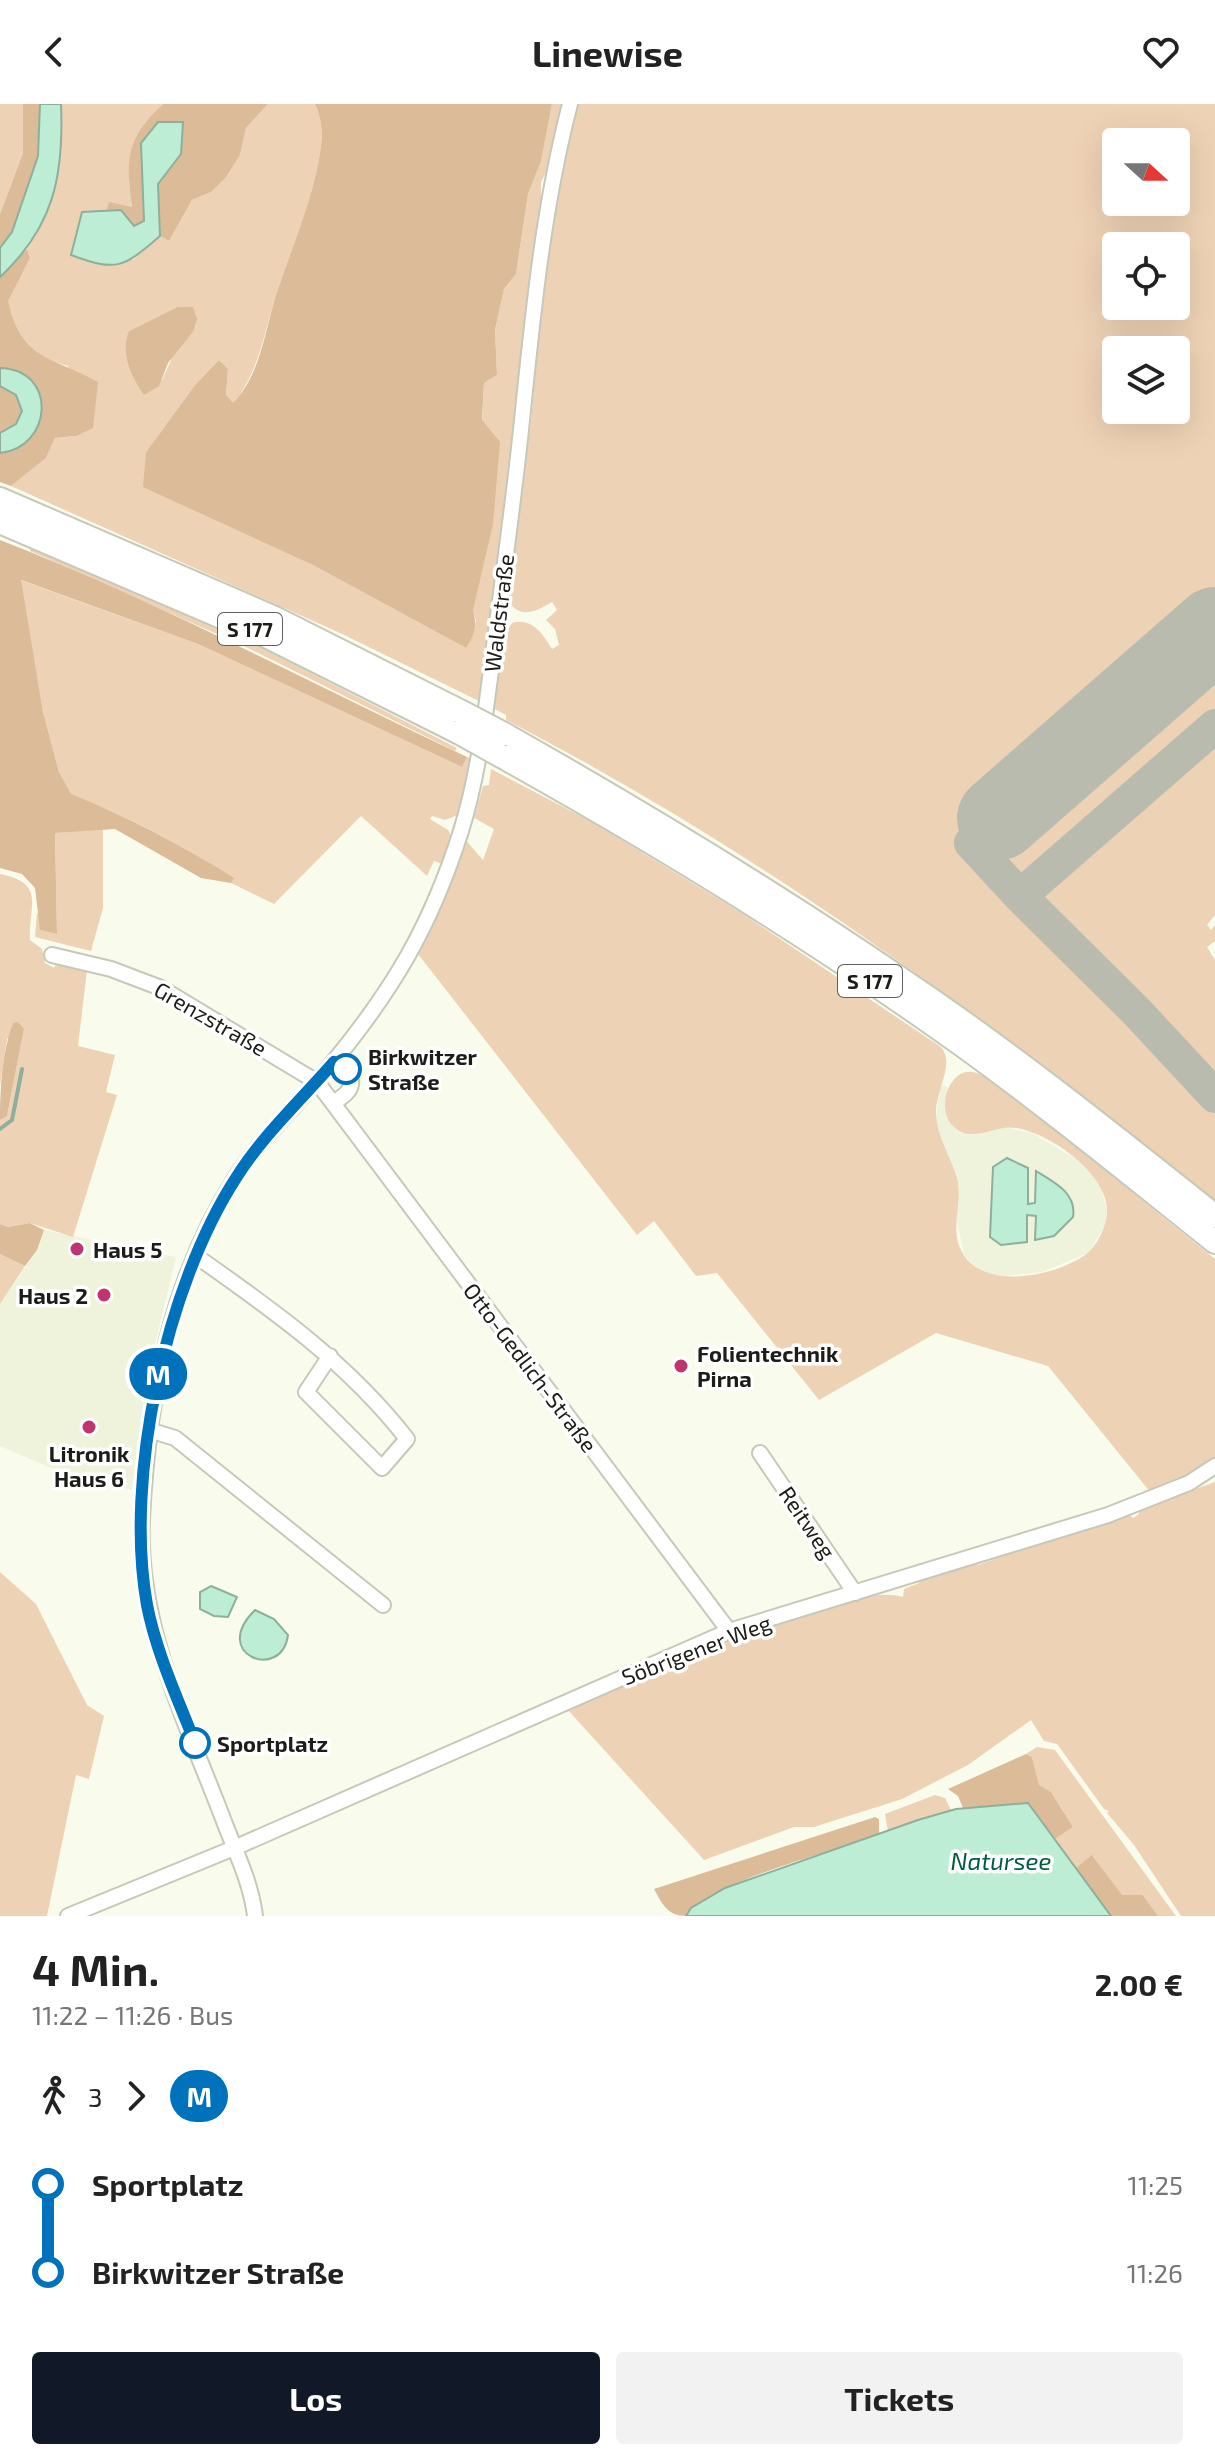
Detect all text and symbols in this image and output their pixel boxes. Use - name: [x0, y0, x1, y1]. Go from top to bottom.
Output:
- icon: back: [32, 30, 76, 74]
- icon: heart: [1139, 30, 1183, 74]
- text: Linewise: [532, 31, 683, 74]
- north arrow: [1102, 128, 1190, 216]
- map controls: [1102, 128, 1190, 424]
- button: locate: [1102, 232, 1190, 320]
- button: layers: [1102, 336, 1190, 424]
- street label: Waldstraße: [478, 552, 518, 674]
- road number: S 177: [218, 613, 282, 645]
- road number: S 177: [838, 965, 902, 997]
- street label: Grenzstraße: [150, 975, 272, 1061]
- place label: Birkwitzer Straße: [368, 1043, 478, 1094]
- marker: Birkwitzer Straße: [331, 1054, 361, 1084]
- place label: Haus 5: [93, 1236, 162, 1262]
- marker: Haus 5: [68, 1240, 86, 1258]
- street label: Otto-Gedlich-Straße: [459, 1277, 603, 1457]
- place label: Haus 2: [18, 1282, 88, 1308]
- marker: Haus 2: [95, 1286, 113, 1304]
- place label: Folientechnik Pirna: [697, 1340, 839, 1391]
- line badge: M: [132, 1348, 184, 1400]
- text: M: [145, 1357, 171, 1391]
- marker: Folientechnik Pirna: [672, 1357, 690, 1375]
- marker: Litronik Haus 6: [80, 1418, 98, 1436]
- place label: Litronik Haus 6: [49, 1440, 130, 1491]
- street label: Reitweg: [774, 1481, 842, 1563]
- street label: Söbrigener Weg: [618, 1609, 774, 1689]
- marker: Sportplatz: [180, 1728, 210, 1758]
- place label: Sportplatz: [217, 1730, 328, 1756]
- water label: Natursee: [951, 1846, 1051, 1875]
- text: 4 Min.: [32, 1942, 159, 1995]
- text: 2.00 €: [1095, 1966, 1183, 2002]
- text: 11:22 – 11:26 · Bus: [32, 1999, 233, 2030]
- icon: walk: [32, 2074, 76, 2118]
- icon: forward: [114, 2074, 158, 2118]
- text: M: [186, 2079, 212, 2113]
- text: 3: [88, 2081, 102, 2112]
- text: Sportplatz: [92, 2166, 243, 2202]
- text: 11:25: [1128, 2169, 1183, 2200]
- text: Birkwitzer Straße: [92, 2254, 344, 2290]
- text: 11:26: [1127, 2257, 1183, 2288]
- button: Los: [32, 2352, 600, 2444]
- button: Tickets: [616, 2352, 1183, 2444]

